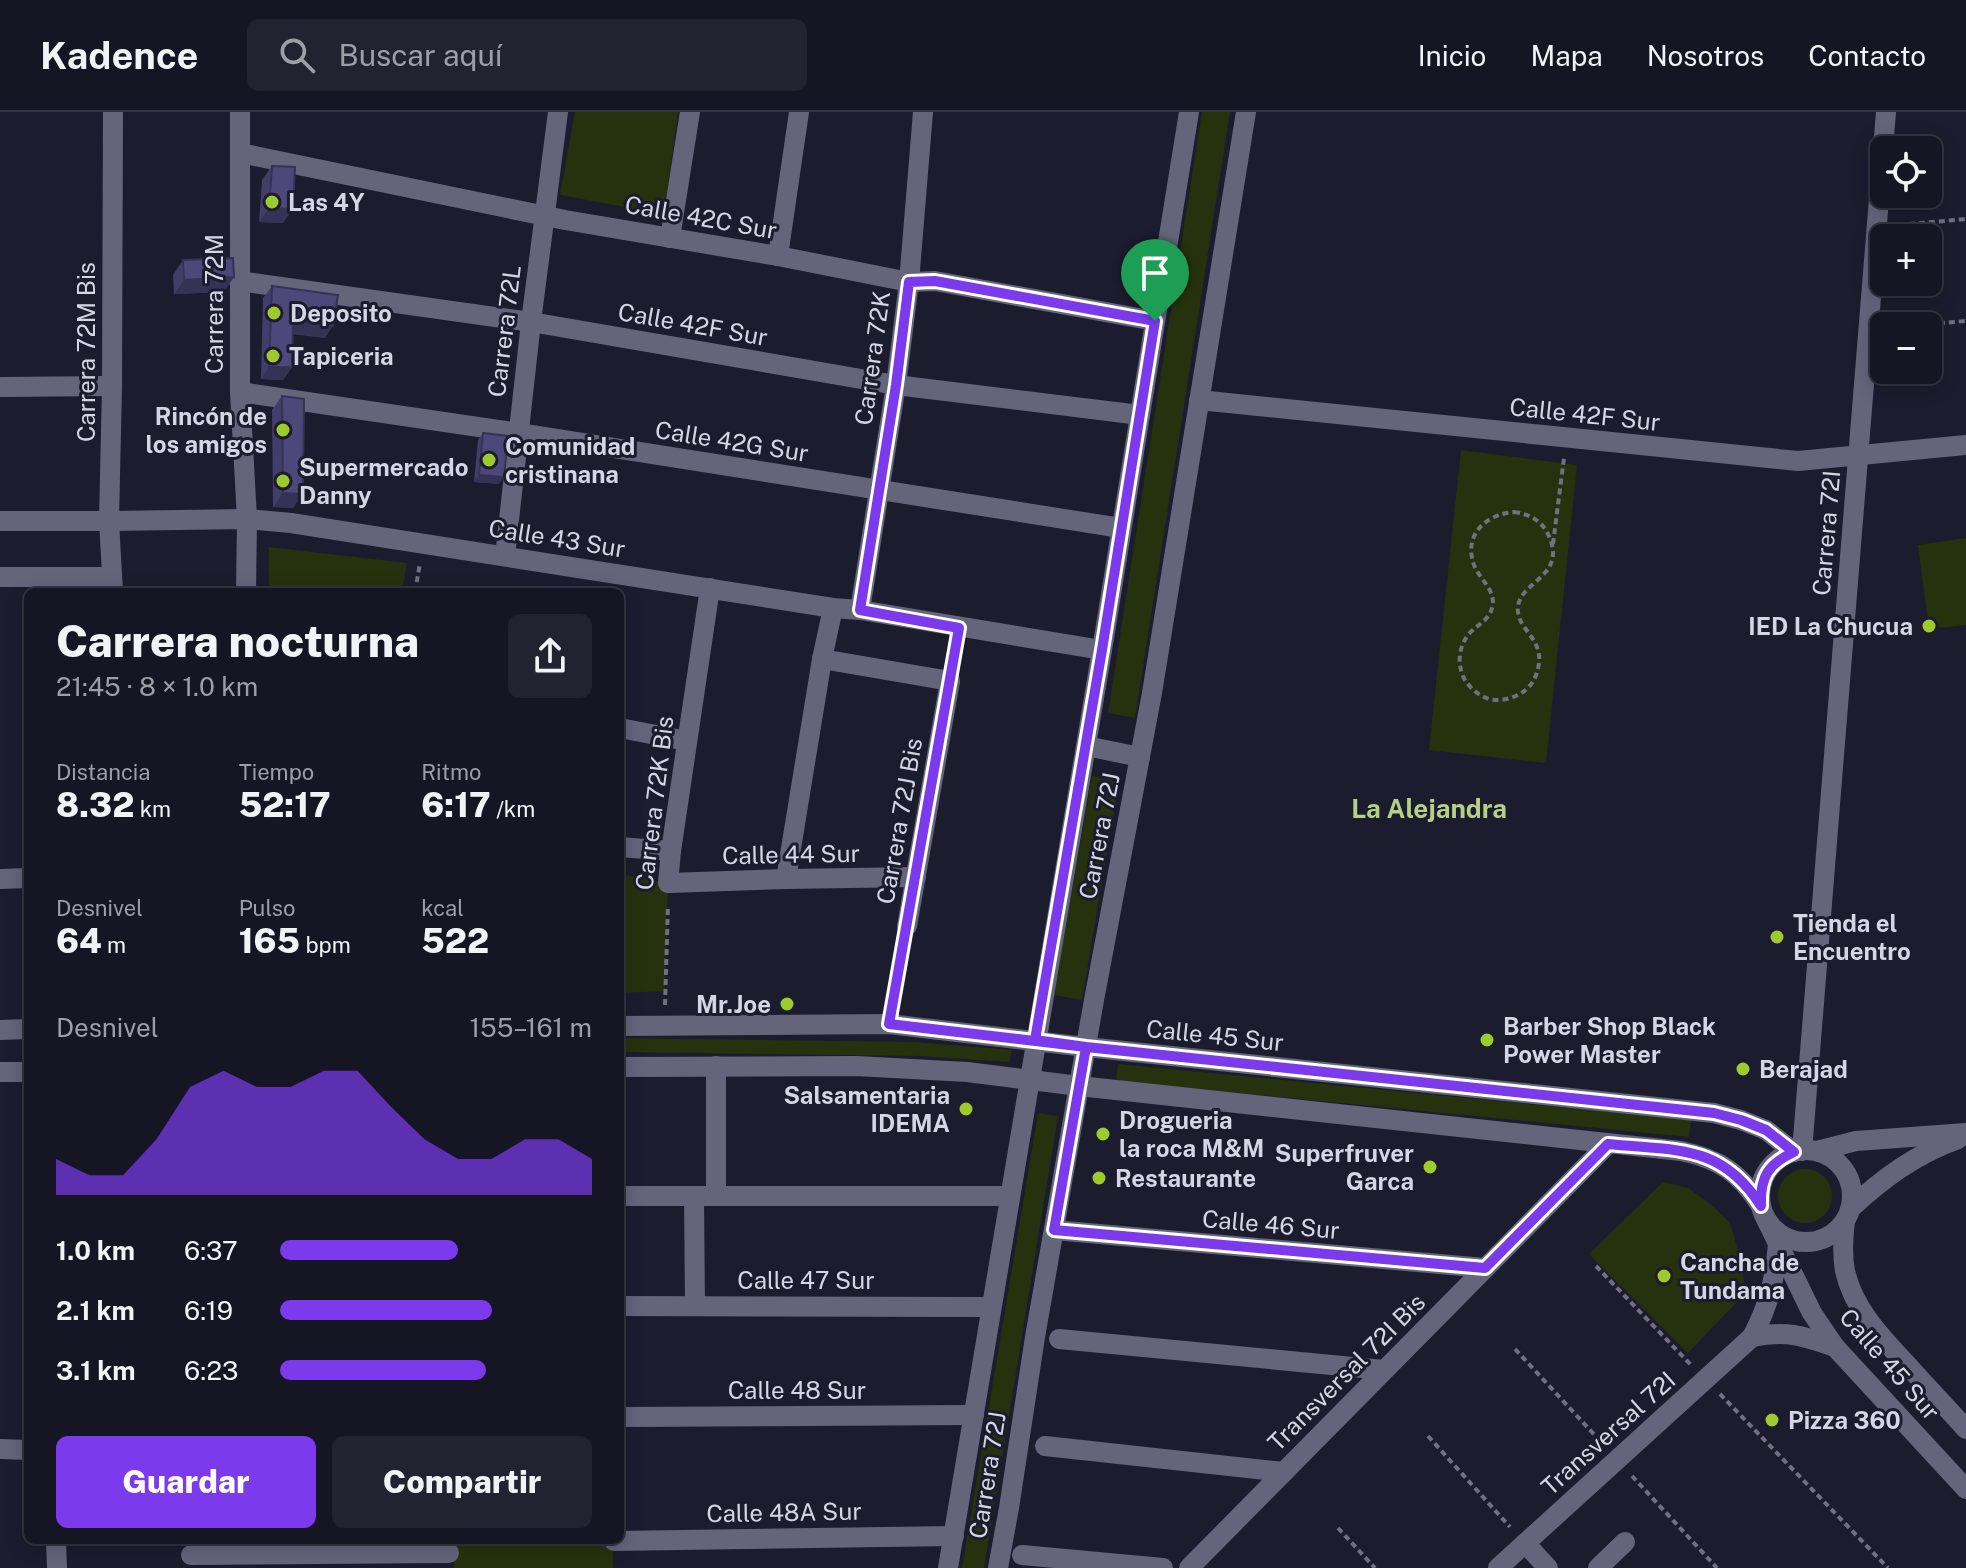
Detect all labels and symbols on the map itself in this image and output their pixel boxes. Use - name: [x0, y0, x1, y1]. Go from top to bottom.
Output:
- place label: Las 4Y: [288, 188, 365, 216]
- street label: Calle 42C Sur: [623, 190, 779, 244]
- marker: Las 4Y: [263, 193, 281, 211]
- street label: Carrera 72M: [200, 234, 228, 374]
- pin: [1121, 239, 1189, 321]
- street label: Carrera 72M Bis: [72, 262, 100, 442]
- street label: Carrera 72L: [482, 263, 526, 399]
- street label: Carrera 72K: [849, 289, 895, 427]
- street label: Calle 42F Sur: [616, 297, 770, 351]
- place label: Deposito: [290, 299, 392, 327]
- marker: Deposito: [265, 304, 283, 322]
- place label: Tapiceria: [289, 342, 394, 370]
- marker: Tapiceria: [264, 347, 282, 365]
- street label: Calle 42F Sur: [1508, 392, 1662, 436]
- place label: Rincón de los amigos: [146, 402, 267, 458]
- street label: Calle 42G Sur: [653, 415, 811, 467]
- marker: Rincón de los amigos: [274, 421, 292, 439]
- place label: Comunidad cristinana: [505, 432, 635, 488]
- marker: Comunidad cristinana: [480, 451, 498, 469]
- place label: Supermercado Danny: [299, 453, 469, 509]
- street label: Carrera 72I: [1807, 469, 1845, 597]
- marker: Supermercado Danny: [274, 472, 292, 490]
- street label: Calle 43 Sur: [487, 513, 627, 563]
- place label: IED La Chucua: [1748, 612, 1913, 640]
- marker: IED La Chucua: [1920, 617, 1938, 635]
- street label: Carrera 72K Bis: [629, 714, 679, 892]
- street label: Carrera 72J Bis: [871, 736, 927, 906]
- street label: Carrera 72J: [1073, 770, 1125, 902]
- district label: La Alejandra: [1351, 793, 1507, 824]
- street label: Calle 44 Sur: [722, 839, 860, 869]
- place label: Tienda el Encuentro: [1793, 909, 1911, 965]
- marker: Tienda el Encuentro: [1768, 928, 1786, 946]
- place label: Mr.Joe: [696, 990, 771, 1018]
- marker: Mr.Joe: [778, 995, 796, 1013]
- place label: Barber Shop Black Power Master: [1503, 1012, 1716, 1068]
- street label: Calle 45 Sur: [1145, 1014, 1285, 1056]
- marker: Barber Shop Black Power Master: [1478, 1031, 1496, 1049]
- place label: Berajad: [1759, 1055, 1848, 1083]
- marker: Berajad: [1734, 1060, 1752, 1078]
- place label: Salsamentaria IDEMA: [783, 1081, 950, 1137]
- marker: Salsamentaria IDEMA: [957, 1100, 975, 1118]
- place label: Drogueria la roca M&M: [1119, 1106, 1264, 1162]
- marker: Drogueria la roca M&M: [1094, 1125, 1112, 1143]
- place label: Superfruver Garca: [1275, 1139, 1414, 1195]
- marker: Superfruver Garca: [1421, 1158, 1439, 1176]
- place label: Restaurante: [1115, 1164, 1256, 1192]
- marker: Restaurante: [1090, 1169, 1108, 1187]
- street label: Calle 46 Sur: [1201, 1204, 1341, 1244]
- place label: Cancha de Tundama: [1680, 1248, 1799, 1304]
- street label: Calle 47 Sur: [737, 1266, 875, 1294]
- marker: Cancha de Tundama: [1655, 1267, 1673, 1285]
- street label: Transversal 72I Bis: [1262, 1288, 1430, 1456]
- street label: Calle 45 Sur: [1834, 1303, 1946, 1425]
- street label: Transversal 72I: [1535, 1366, 1681, 1500]
- street label: Calle 48 Sur: [728, 1376, 866, 1404]
- place label: Pizza 360: [1788, 1406, 1901, 1434]
- street label: Carrera 72J: [963, 1410, 1011, 1540]
- marker: Pizza 360: [1763, 1411, 1781, 1429]
- street label: Calle 48A Sur: [706, 1497, 862, 1527]

